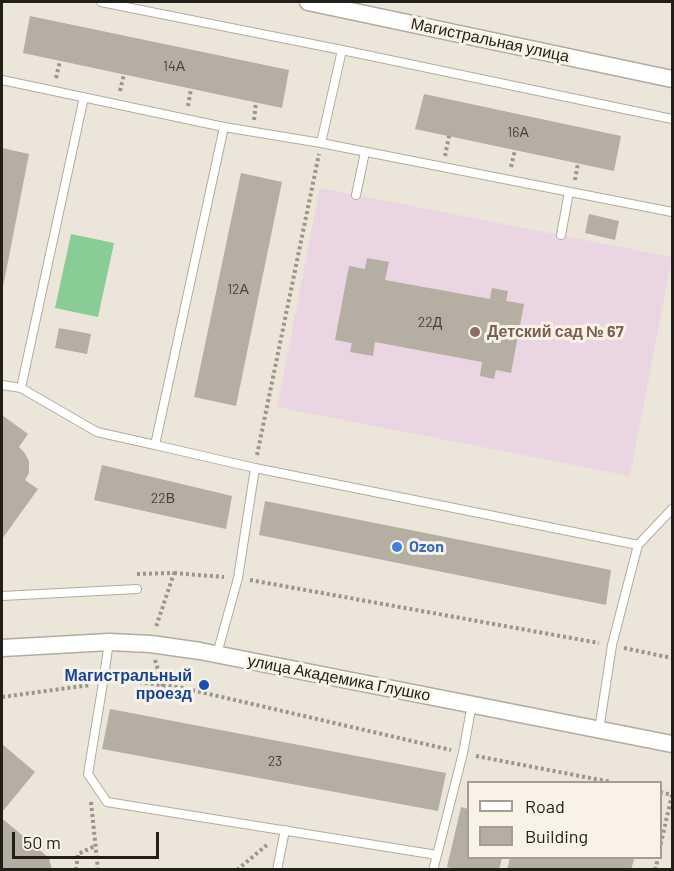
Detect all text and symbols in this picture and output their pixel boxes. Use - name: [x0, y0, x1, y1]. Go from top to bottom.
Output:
- street label: Магистральная улица: [409, 14, 571, 66]
- house number: 14А: [163, 58, 185, 74]
- house number: 16А: [507, 124, 529, 140]
- house number: 12А: [227, 281, 249, 297]
- house number: 22Д: [418, 314, 442, 330]
- place label: Детский сад № 67: [487, 322, 624, 342]
- marker: Детский сад № 67: [468, 325, 482, 339]
- house number: 22В: [151, 490, 175, 506]
- place label: Ozon: [409, 537, 444, 557]
- marker: Ozon: [390, 540, 404, 554]
- street label: улица Академика Глушко: [246, 651, 432, 705]
- place label: Магистральный проезд: [65, 666, 192, 704]
- marker: Магистральный проезд: [197, 678, 211, 692]
- house number: 23: [268, 753, 282, 769]
- legend: [467, 781, 662, 859]
- text: Road: [525, 795, 565, 817]
- scale bar: [15, 820, 162, 858]
- text: Building: [525, 825, 588, 847]
- text: 50 m: [23, 831, 61, 853]

